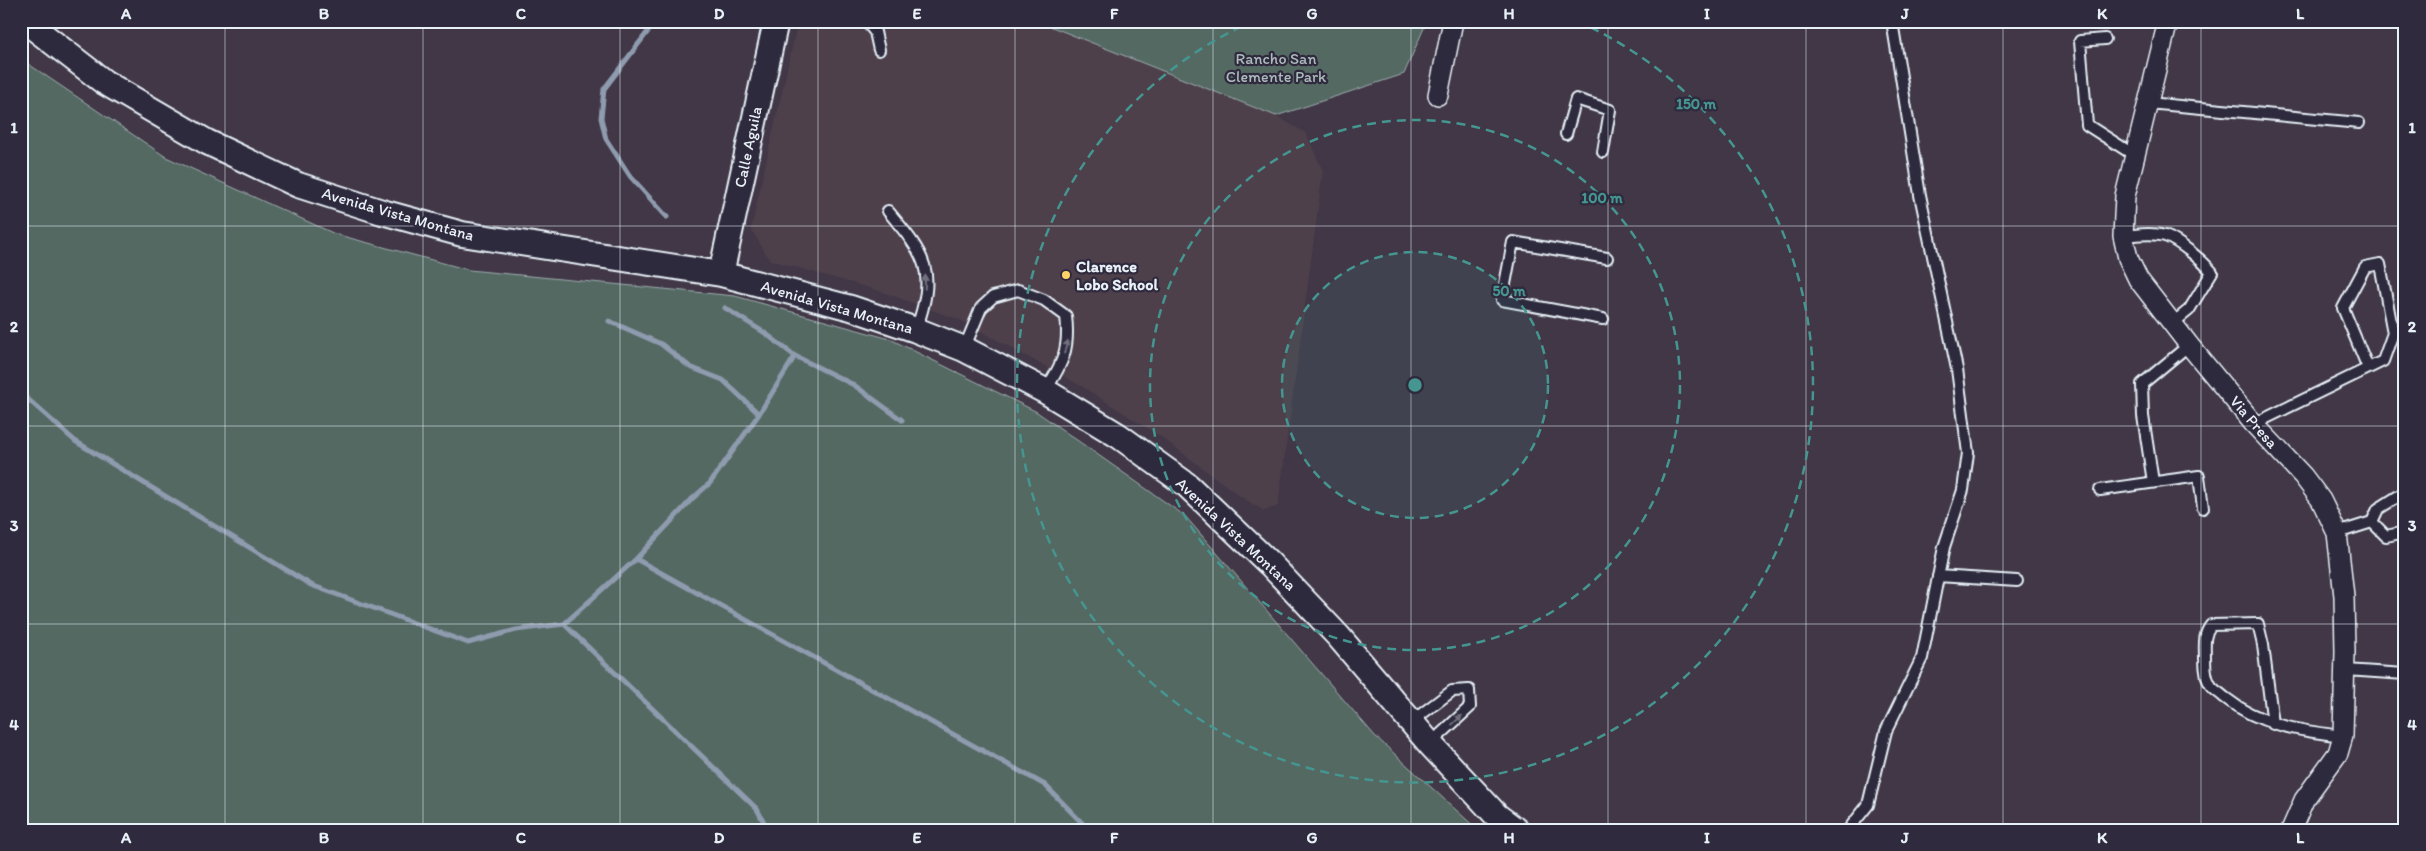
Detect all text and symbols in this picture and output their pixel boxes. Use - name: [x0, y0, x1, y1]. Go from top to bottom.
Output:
- text: A: [120, 4, 132, 23]
- text: B: [319, 4, 330, 23]
- text: C: [516, 4, 527, 23]
- text: D: [714, 4, 725, 23]
- text: E: [913, 4, 922, 23]
- text: F: [1110, 4, 1119, 23]
- text: G: [1306, 4, 1318, 23]
- text: H: [1503, 4, 1515, 23]
- text: I: [1704, 4, 1710, 23]
- text: J: [1900, 4, 1909, 23]
- text: K: [2097, 4, 2108, 23]
- text: L: [2296, 4, 2305, 23]
- park label: Rancho San Clemente Park: [1226, 49, 1327, 86]
- text: 150 m: [1676, 95, 1716, 113]
- street label: Calle Aguila: [730, 104, 766, 189]
- text: 1: [10, 118, 18, 137]
- text: 1: [2408, 118, 2416, 137]
- street label: Avenida Vista Montana: [320, 183, 476, 245]
- text: 100 m: [1581, 189, 1623, 207]
- place label: Clarence Lobo School: [1076, 257, 1158, 294]
- marker: Clarence Lobo School: [1060, 269, 1072, 281]
- one-way arrow: [922, 274, 930, 290]
- street label: Avenida Vista Montana: [759, 276, 915, 338]
- text: 50 m: [1492, 282, 1526, 300]
- text: 2: [10, 317, 19, 336]
- text: 2: [2408, 317, 2417, 336]
- one-way arrow: [1062, 340, 1070, 355]
- centre of rings: [1406, 376, 1424, 394]
- street label: Via Presa: [2226, 392, 2282, 453]
- street label: Avenida Vista Montana: [1172, 473, 1300, 595]
- text: 3: [10, 516, 19, 535]
- text: 3: [2408, 516, 2417, 535]
- one-way arrow: [1450, 714, 1462, 726]
- text: 4: [9, 715, 19, 734]
- text: 4: [2407, 715, 2417, 734]
- text: A: [120, 828, 132, 847]
- text: B: [319, 828, 330, 847]
- text: C: [516, 828, 527, 847]
- text: D: [714, 828, 725, 847]
- text: E: [913, 828, 922, 847]
- text: F: [1110, 828, 1119, 847]
- text: G: [1306, 828, 1318, 847]
- text: H: [1503, 828, 1515, 847]
- text: I: [1704, 828, 1710, 847]
- text: J: [1900, 828, 1909, 847]
- text: K: [2097, 828, 2108, 847]
- text: L: [2296, 828, 2305, 847]

